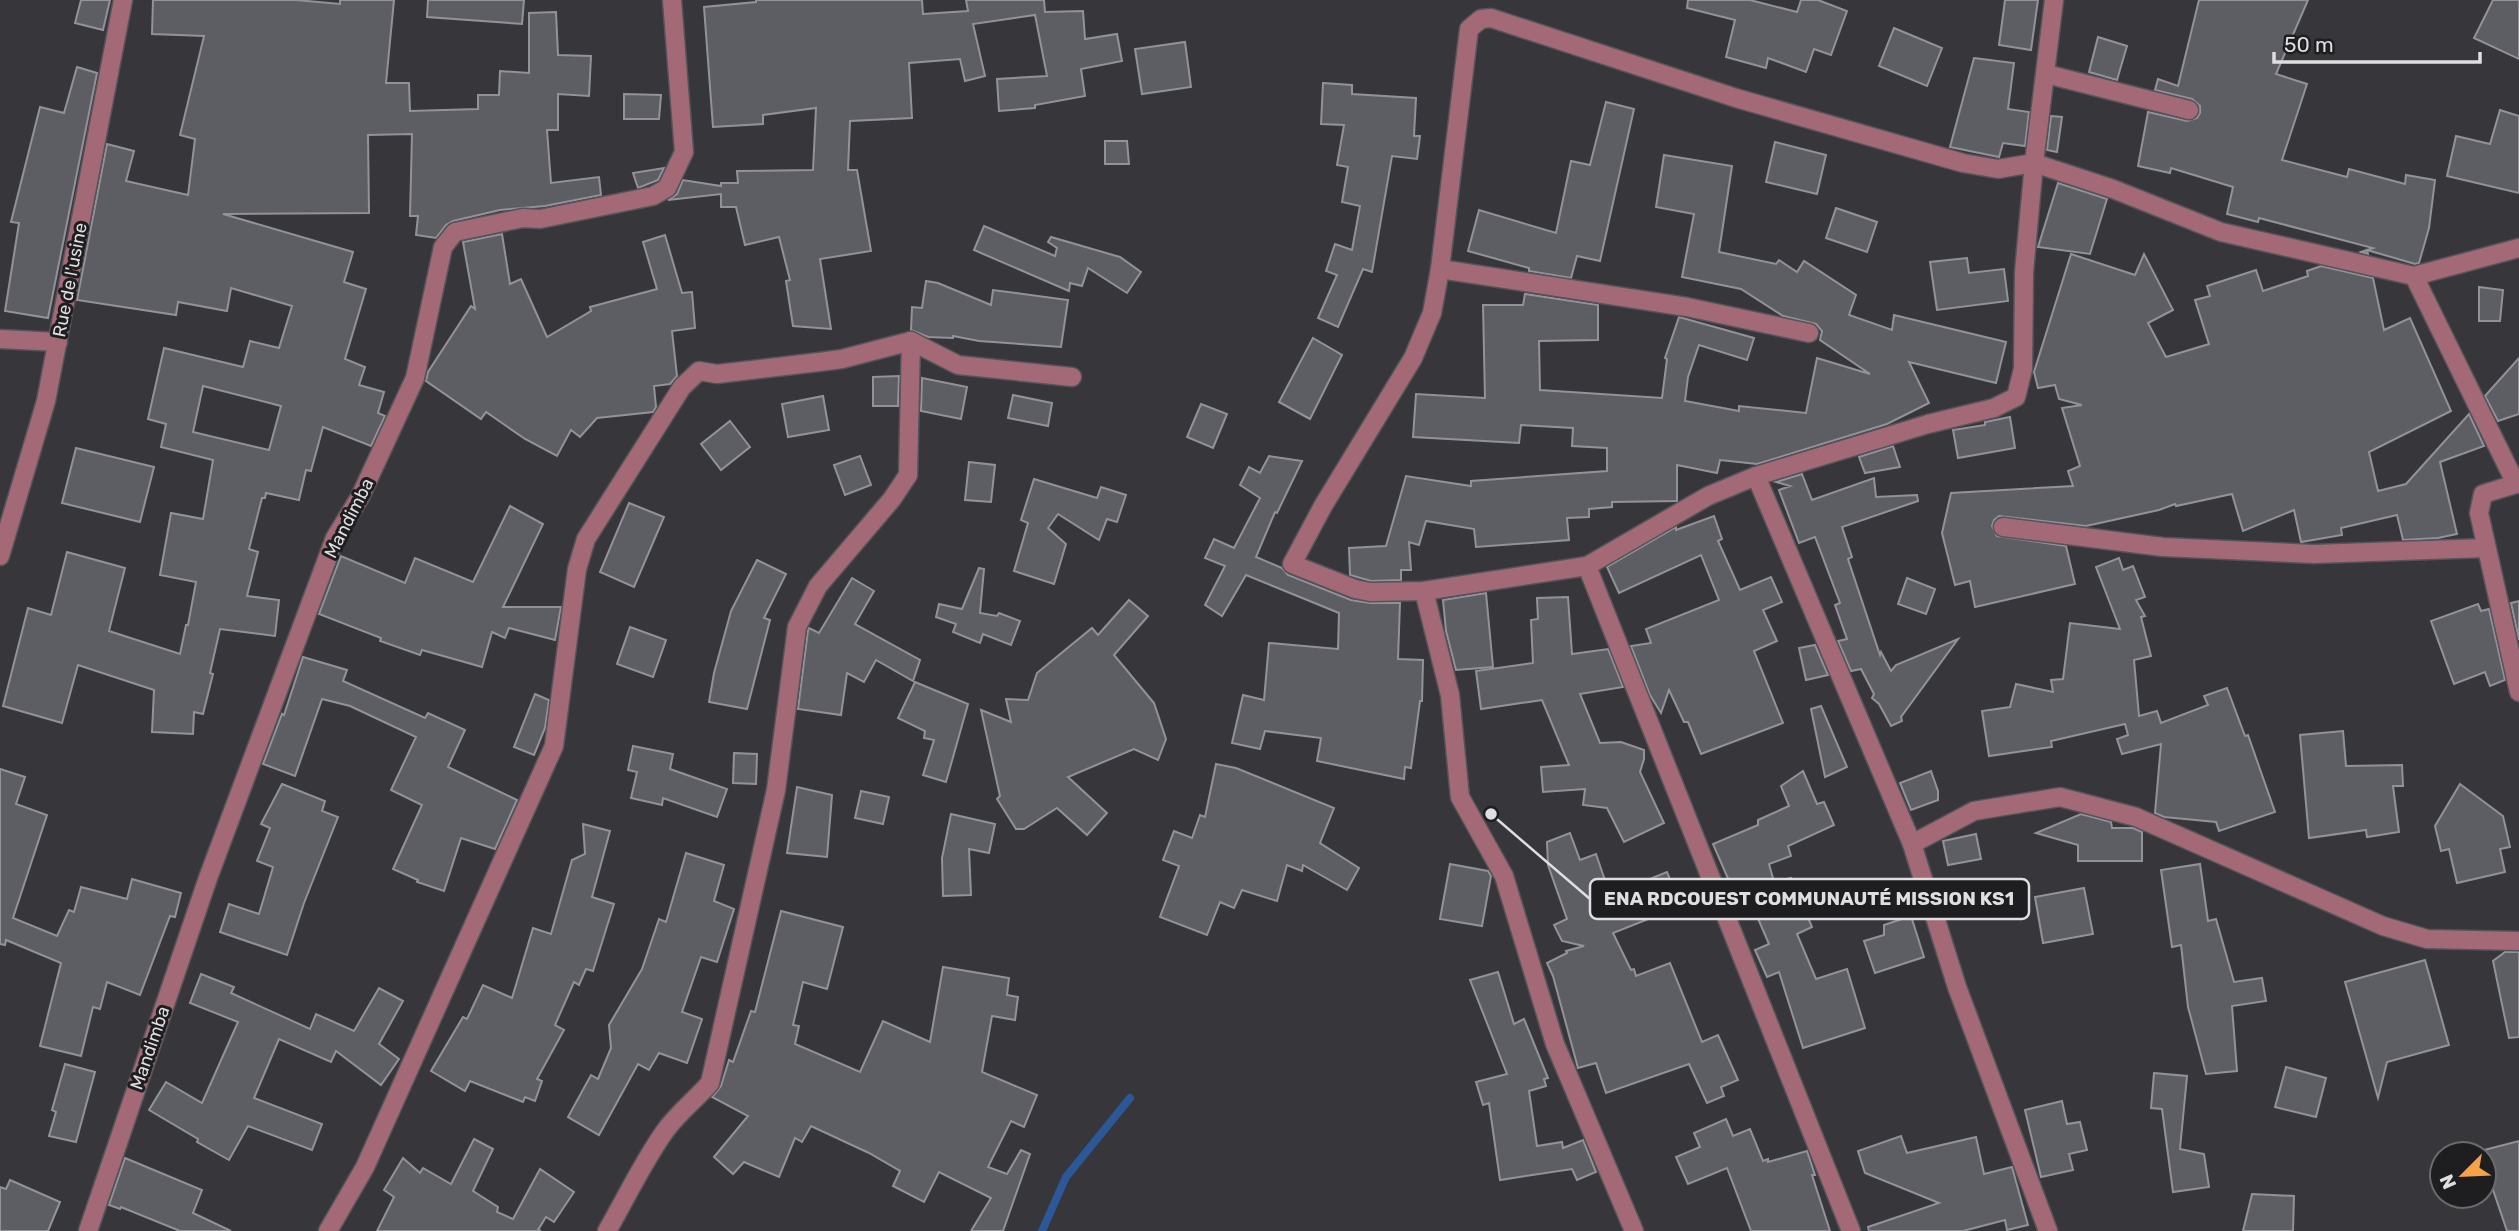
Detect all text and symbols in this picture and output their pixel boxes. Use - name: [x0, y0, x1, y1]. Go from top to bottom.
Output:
- scale bar: [2274, 21, 2480, 65]
- text: 50 m: [2284, 32, 2334, 57]
- street label: Rue de l'usine: [48, 221, 92, 339]
- street label: Mandimba: [319, 474, 379, 562]
- callout: ENA RDCOUEST COMMUNAUTÉ MISSION KS1: [1590, 879, 2029, 919]
- text: ENA RDCOUEST COMMUNAUTÉ MISSION KS1: [1604, 887, 2014, 910]
- street label: Mandimba: [125, 1003, 175, 1093]
- north arrow: [2428, 1140, 2498, 1210]
- text: N: [2435, 1171, 2461, 1193]

